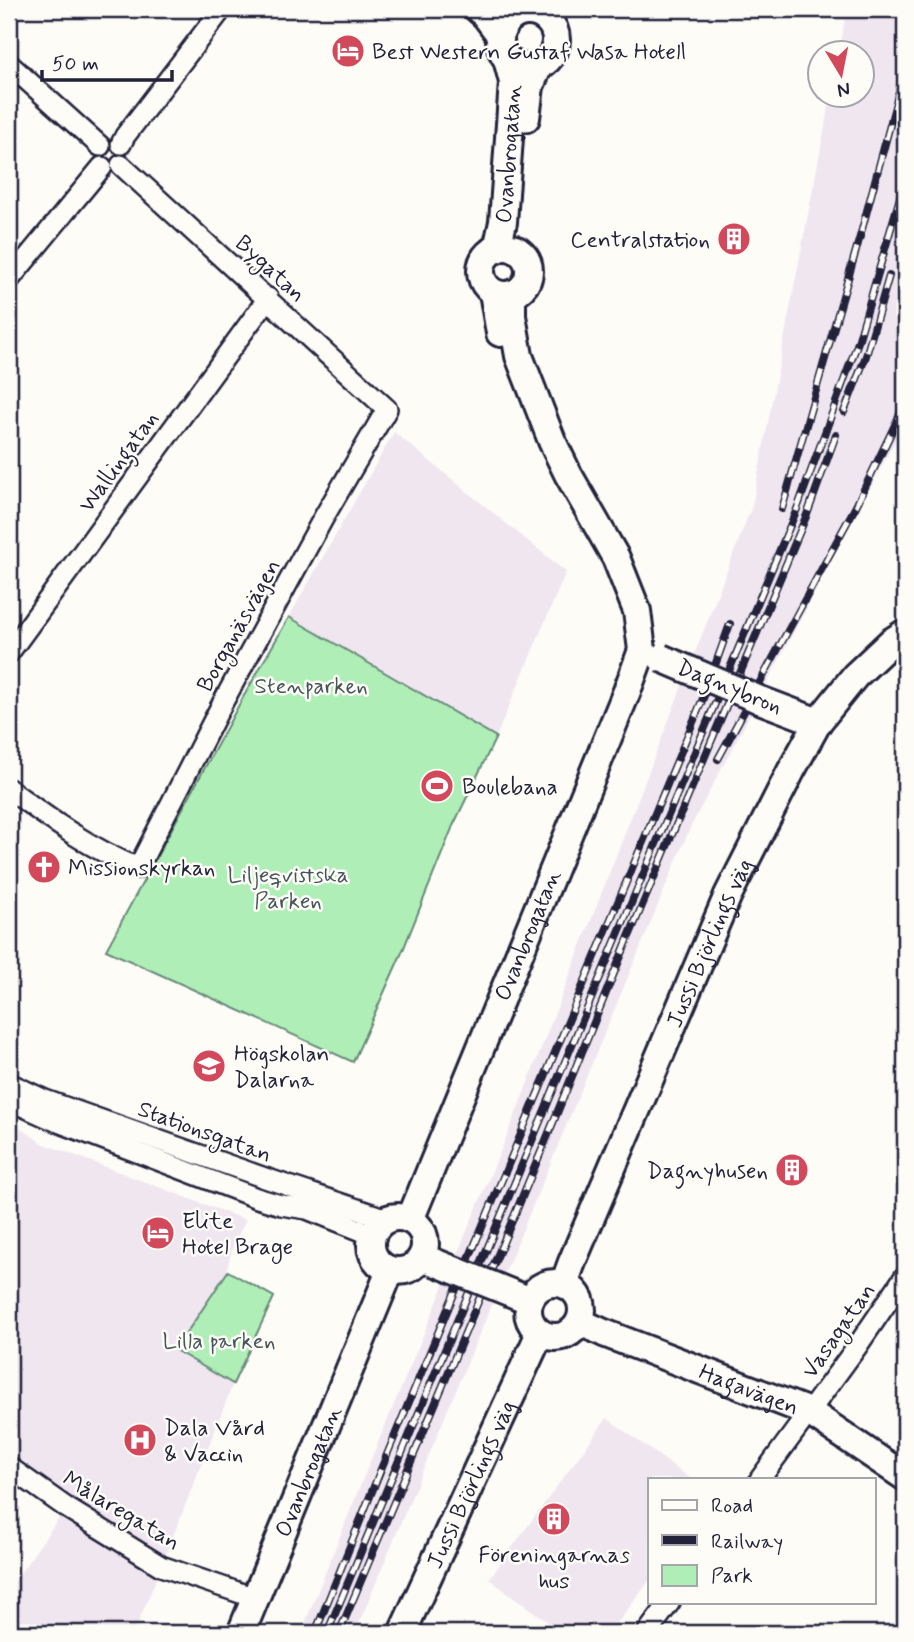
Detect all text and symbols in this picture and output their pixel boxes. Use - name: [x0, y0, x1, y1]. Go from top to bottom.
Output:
- hotel icon: Best Western Gustaf Wasa Hotell: [329, 32, 367, 70]
- scale bar: [42, 38, 172, 82]
- place label: Best Western Gustaf Wasa Hotell: [372, 38, 686, 68]
- north arrow: [806, 38, 876, 108]
- text: 50 m: [52, 50, 99, 78]
- text: N: [835, 76, 852, 103]
- street label: Ovanbrogatan: [490, 84, 530, 224]
- building icon: Centralstation: [715, 220, 753, 258]
- place label: Centralstation: [570, 226, 710, 256]
- street label: Bygatan: [227, 229, 311, 311]
- street label: Wallingatan: [73, 406, 168, 520]
- street label: Borganäsvägen: [191, 554, 290, 699]
- street label: Dagnybron: [671, 653, 786, 724]
- park label: Stenparken: [254, 672, 368, 702]
- sports icon: Boulebana: [418, 767, 456, 805]
- place label: Boulebana: [462, 773, 558, 803]
- church icon: Missionskyrkan: [25, 848, 63, 886]
- place label: Missionskyrkan: [68, 854, 215, 884]
- street label: Jussi Björlings väg: [660, 854, 761, 1032]
- park label: Liljeqvistska Parken: [227, 861, 349, 917]
- street label: Ovanbrogatan: [488, 866, 569, 1006]
- place label: Högskolan Dalarna: [234, 1040, 330, 1096]
- school or university icon: Högskolan Dalarna: [190, 1047, 228, 1085]
- street label: Stationsgatan: [133, 1095, 275, 1173]
- building icon: Dagnyhusen: [773, 1151, 811, 1189]
- place label: Dagnyhusen: [647, 1157, 768, 1189]
- place label: Elite Hotel Brage: [182, 1207, 293, 1265]
- hotel icon: Elite Hotel Brage: [139, 1214, 177, 1252]
- street label: Vasagatan: [796, 1278, 885, 1386]
- park label: Lilla parken: [162, 1327, 276, 1357]
- street label: Hagavägen: [694, 1358, 803, 1424]
- street label: Jussi Björlings väg: [421, 1396, 524, 1574]
- street label: Ovanbrogatan: [269, 1402, 350, 1542]
- place label: Dala Vård & Vaccin: [164, 1414, 265, 1470]
- hospital icon: Dala Vård & Vaccin: [121, 1421, 159, 1459]
- street label: Målaregatan: [56, 1465, 185, 1560]
- legend: [648, 1478, 876, 1604]
- text: Road: [711, 1492, 753, 1520]
- building icon: Föreningarnas hus: [535, 1500, 573, 1538]
- text: Railway: [711, 1528, 783, 1556]
- place label: Föreningarnas hus: [478, 1541, 630, 1597]
- text: Park: [711, 1562, 753, 1590]

